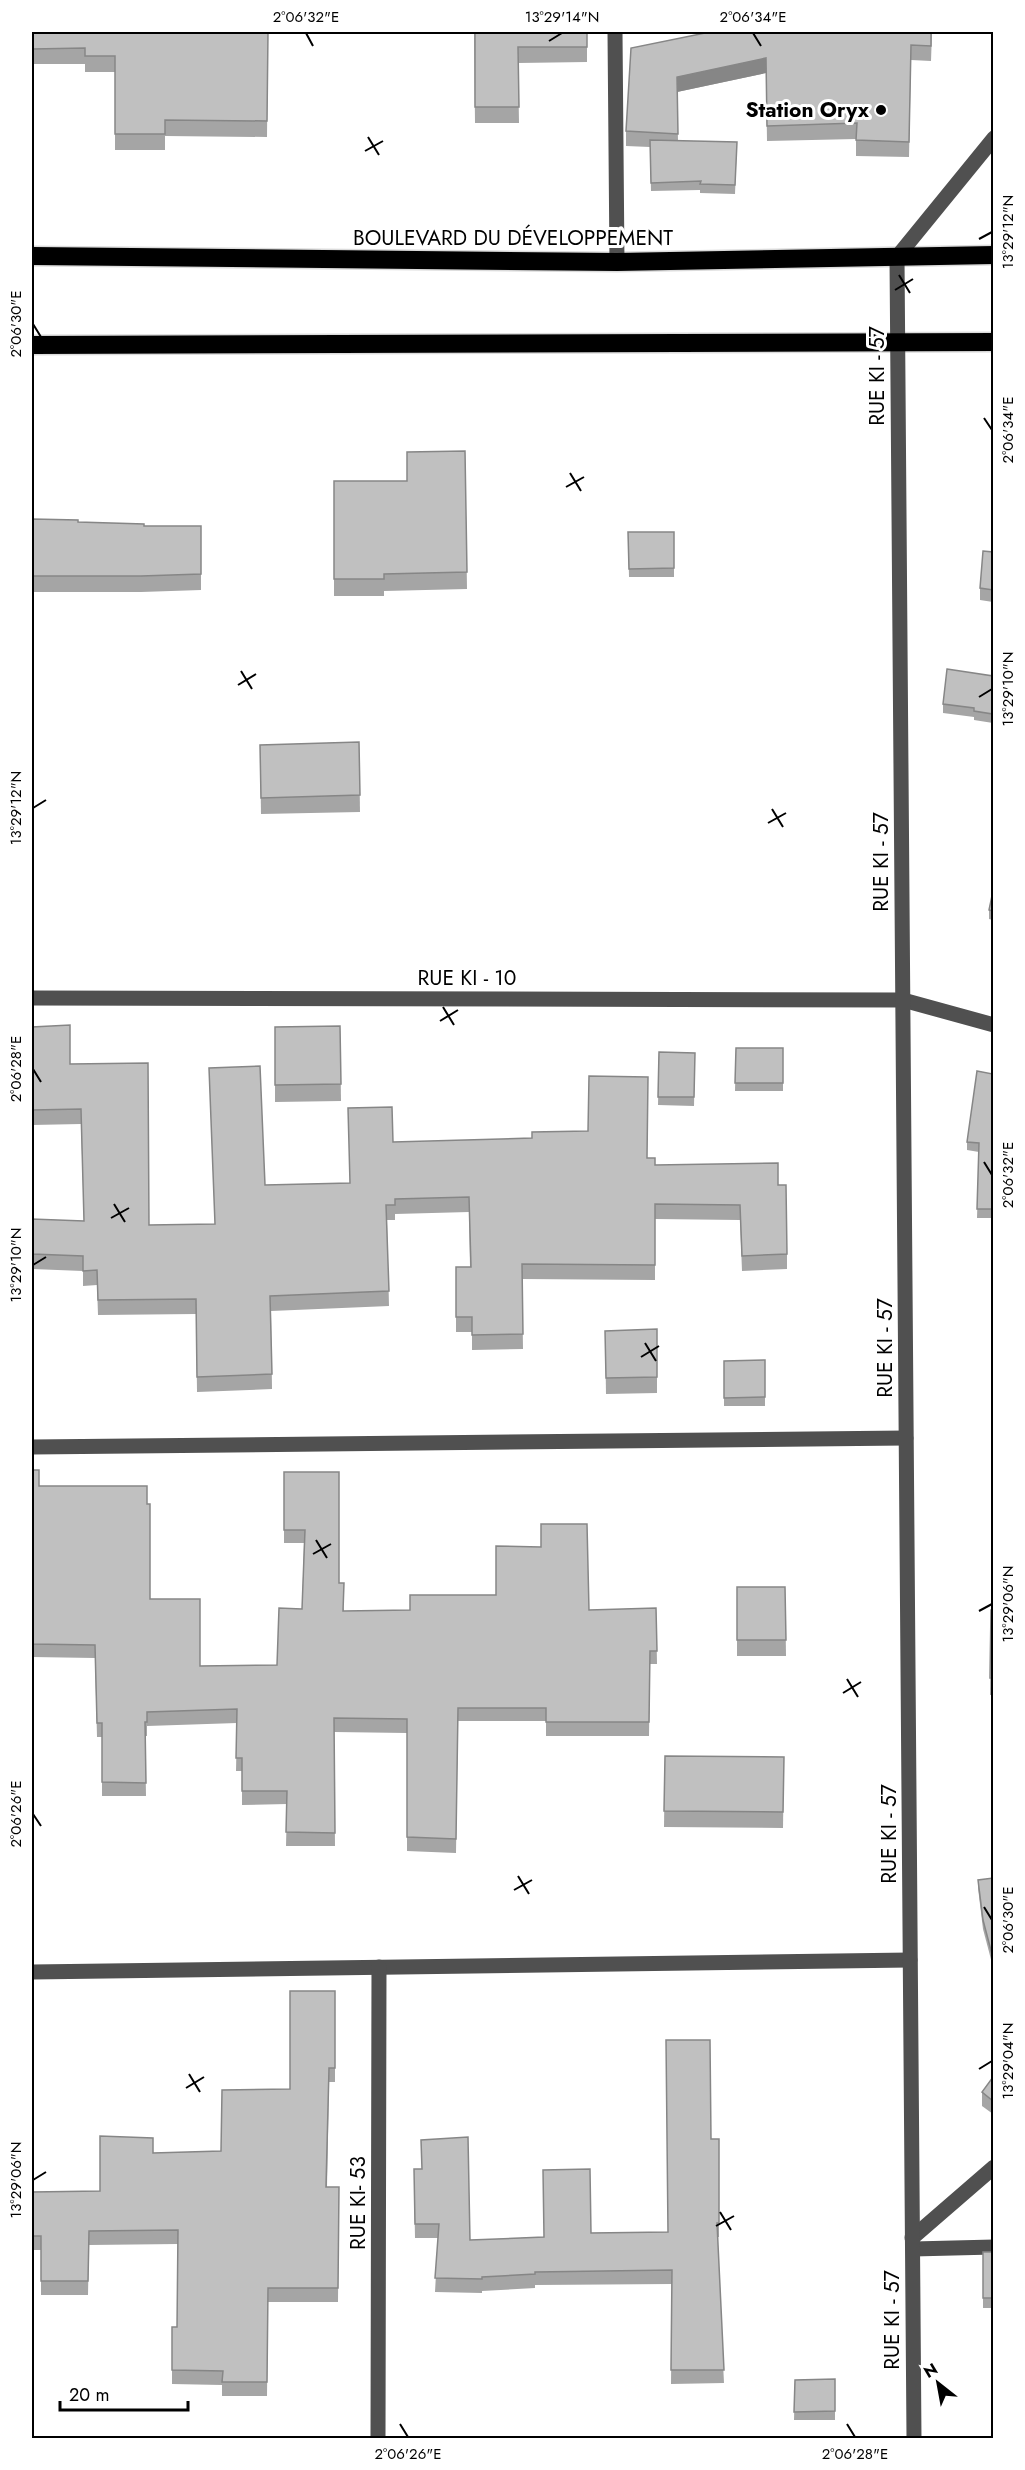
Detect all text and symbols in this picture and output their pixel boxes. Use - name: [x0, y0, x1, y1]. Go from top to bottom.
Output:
- text: 2°06'32"E: [273, 6, 339, 28]
- text: 13°29'14"N: [525, 6, 599, 28]
- text: 2°06'34"E: [720, 6, 786, 28]
- place label: Station Oryx: [745, 95, 870, 125]
- marker: Station Oryx: [874, 103, 888, 117]
- text: 13°29'12"N: [997, 195, 1019, 269]
- street label: BOULEVARD DU DÉVELOPPEMENT: [353, 223, 673, 253]
- text: 2°06'30"E: [5, 290, 27, 358]
- street label: RUE KI - 57: [862, 326, 892, 426]
- text: 2°06'34"E: [997, 397, 1019, 463]
- text: 13°29'10"N: [997, 652, 1019, 726]
- text: 13°29'12"N: [5, 771, 27, 845]
- street label: RUE KI - 57: [866, 812, 896, 912]
- street label: RUE KI - 10: [418, 963, 516, 993]
- text: 2°06'28"E: [5, 1036, 27, 1102]
- text: 2°06'32"E: [997, 1142, 1019, 1208]
- text: 13°29'10"N: [5, 1228, 27, 1302]
- street label: RUE KI - 57: [870, 1298, 900, 1398]
- text: 13°29'06"N: [997, 1566, 1019, 1642]
- text: 2°06'26"E: [5, 1780, 27, 1848]
- street label: RUE KI - 57: [874, 1784, 904, 1884]
- text: 2°06'30"E: [997, 1886, 1019, 1954]
- text: 13°29'04"N: [997, 2023, 1019, 2099]
- text: 13°29'06"N: [5, 2142, 27, 2218]
- street label: RUE KI- 53: [343, 2156, 373, 2250]
- street label: RUE KI - 57: [877, 2270, 907, 2370]
- north arrow: [908, 2353, 968, 2413]
- text: N: [919, 2357, 942, 2384]
- scale bar: [60, 2374, 188, 2412]
- text: 20 m: [69, 2382, 109, 2408]
- text: 2°06'26"E: [374, 2443, 442, 2465]
- text: 2°06'28"E: [822, 2443, 888, 2465]

